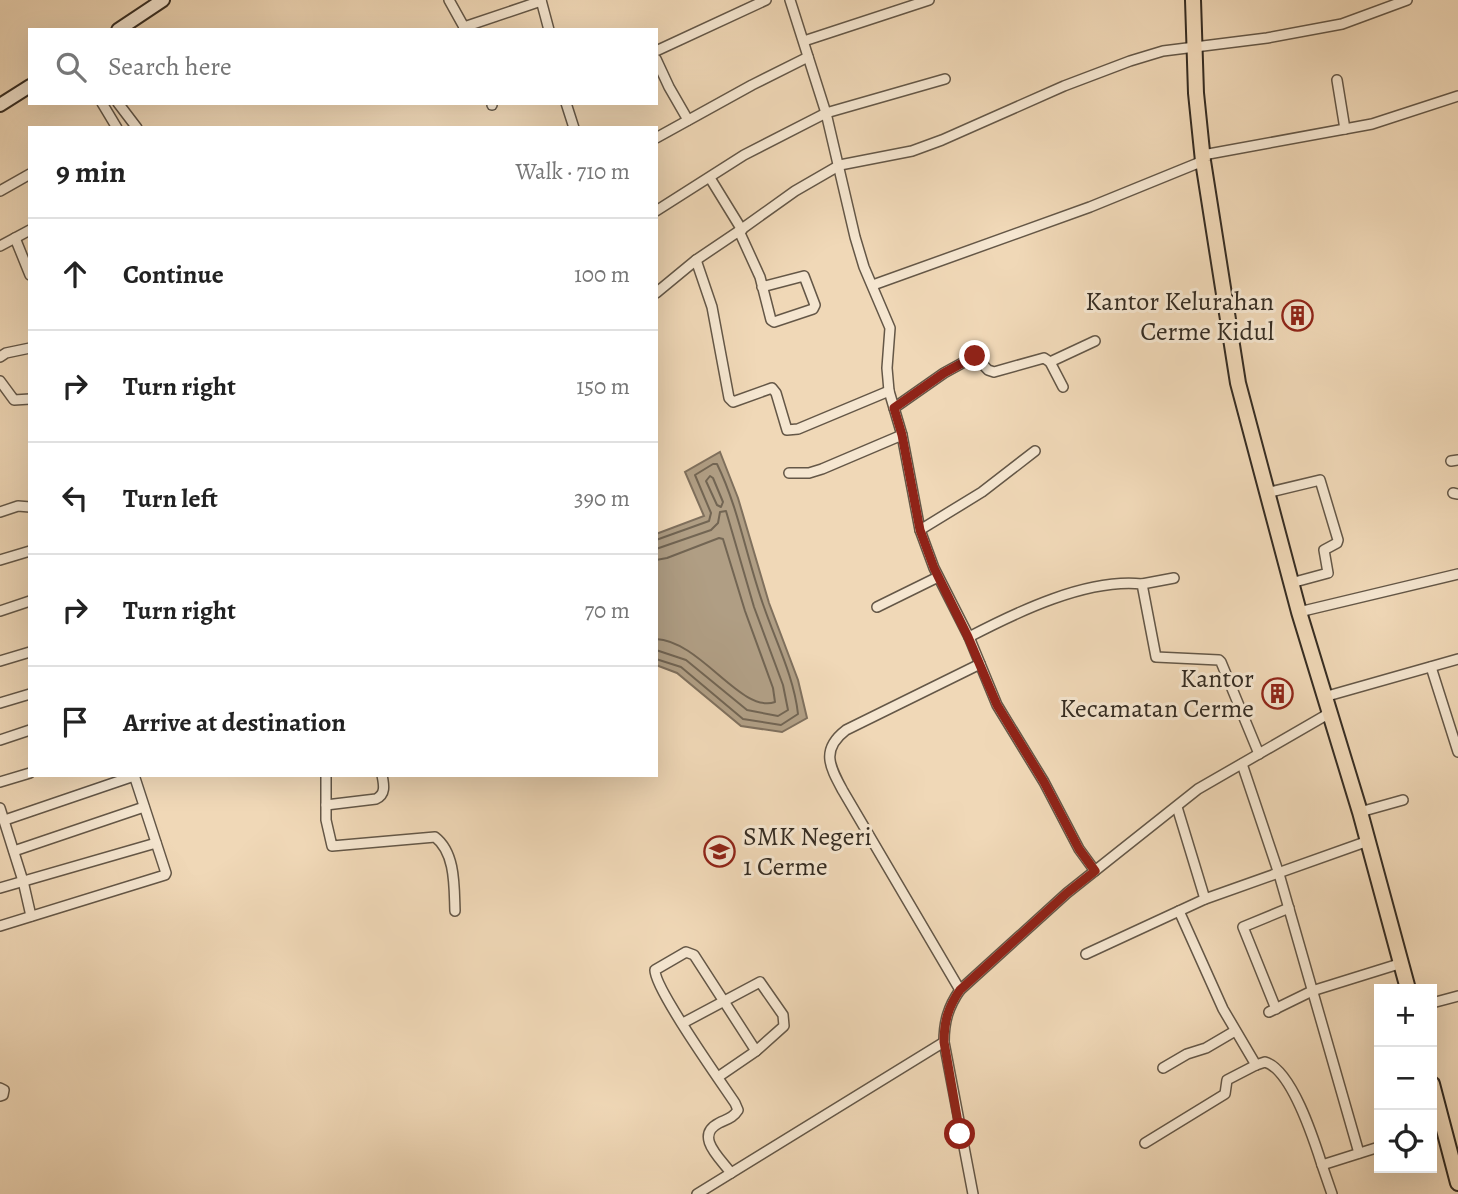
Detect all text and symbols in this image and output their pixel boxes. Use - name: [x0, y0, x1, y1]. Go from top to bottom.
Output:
- search box: [28, 28, 658, 105]
- icon: search: [52, 48, 90, 86]
- text: Search here: [108, 49, 232, 84]
- text: 9 min: [56, 152, 126, 192]
- text: Walk · 710 m: [516, 156, 630, 187]
- icon: ahead: [56, 255, 94, 293]
- text: Continue: [123, 257, 224, 292]
- text: 100 m: [574, 259, 630, 290]
- place label: Kantor Kelurahan Cerme Kidul: [1085, 284, 1274, 349]
- building icon: Kantor Kelurahan Cerme Kidul: [1280, 299, 1314, 333]
- route end: [959, 340, 990, 371]
- icon: right: [56, 367, 94, 405]
- text: Turn right: [123, 369, 236, 404]
- text: 150 m: [576, 371, 630, 402]
- icon: left: [56, 479, 94, 517]
- text: Turn left: [123, 481, 218, 516]
- text: 390 m: [574, 483, 630, 514]
- icon: right: [56, 591, 94, 629]
- text: Turn right: [123, 593, 236, 628]
- text: 70 m: [584, 595, 630, 626]
- place label: Kantor Kecamatan Cerme: [1059, 661, 1254, 726]
- building icon: Kantor Kecamatan Cerme: [1260, 676, 1294, 710]
- icon: arrive: [56, 703, 94, 741]
- text: Arrive at destination: [123, 705, 346, 740]
- place label: SMK Negeri 1 Cerme: [743, 819, 872, 884]
- school or university icon: SMK Negeri 1 Cerme: [703, 834, 737, 868]
- map controls: [1374, 984, 1437, 1173]
- button: +: [1374, 984, 1437, 1047]
- button: −: [1374, 1047, 1437, 1110]
- button: locate: [1374, 1110, 1437, 1173]
- route start: [944, 1118, 975, 1149]

